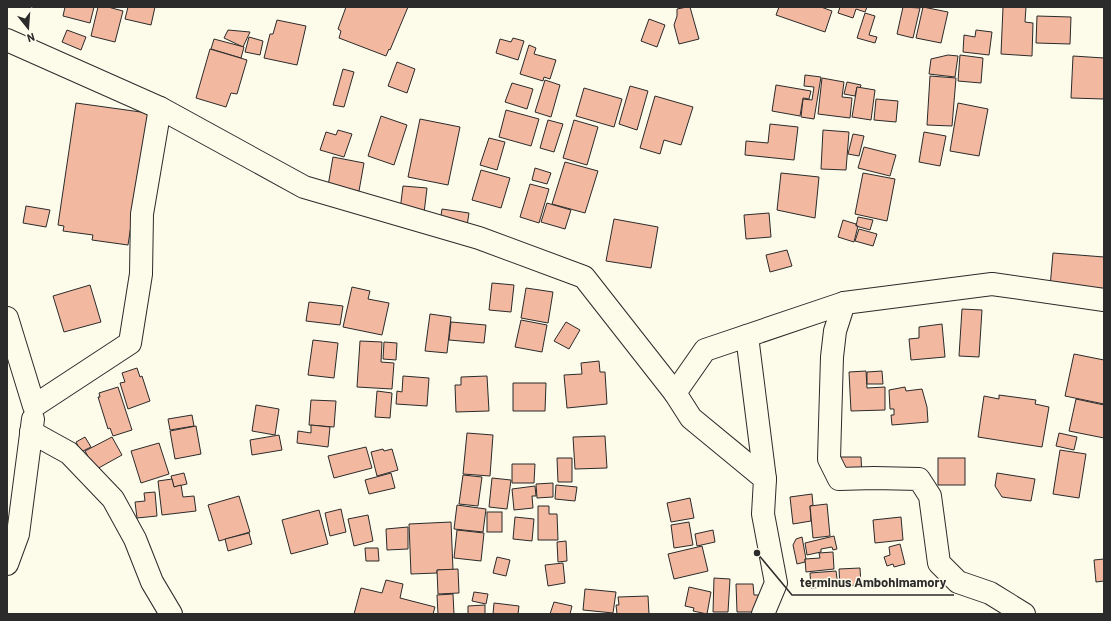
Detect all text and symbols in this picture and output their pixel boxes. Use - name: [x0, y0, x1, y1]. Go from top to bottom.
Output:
- north arrow: [8, 8, 48, 48]
- text: N: [26, 31, 36, 45]
- callout: terminus Ambohimamory: [792, 570, 954, 595]
- text: terminus Ambohimamory: [800, 574, 947, 590]

